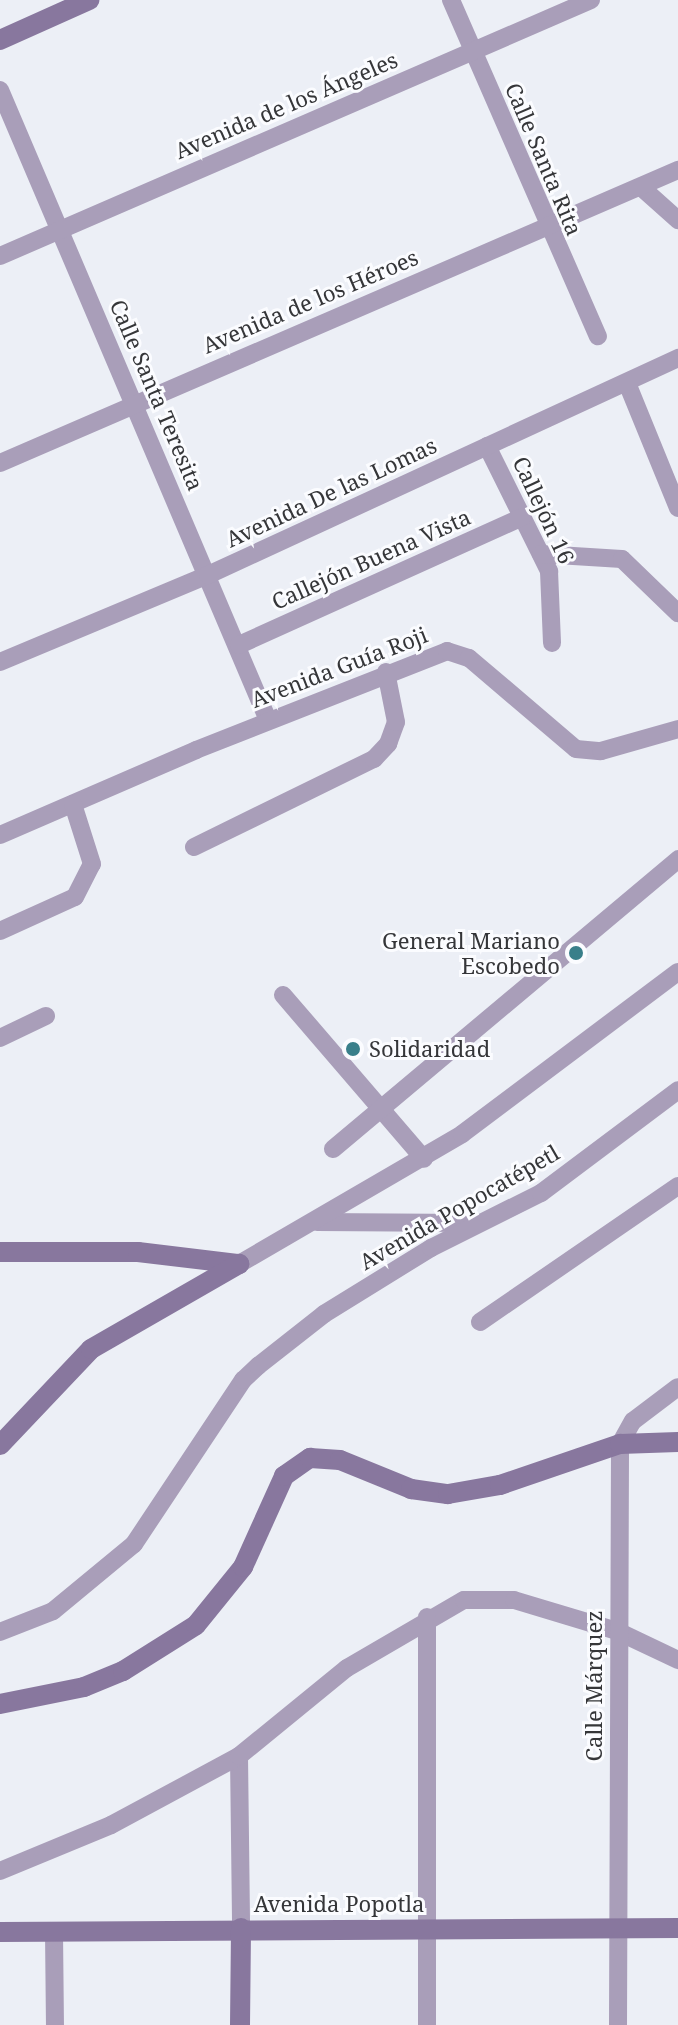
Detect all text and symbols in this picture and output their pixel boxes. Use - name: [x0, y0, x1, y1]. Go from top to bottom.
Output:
- street label: Avenida de los Ángeles: [171, 46, 401, 164]
- street label: Calle Santa Rita: [500, 79, 588, 239]
- street label: Avenida de los Héroes: [198, 244, 422, 358]
- street label: Calle Santa Teresita: [105, 296, 209, 494]
- street label: Avenida De las Lomas: [221, 432, 441, 552]
- street label: Callejón 16: [508, 452, 580, 568]
- street label: Callejón Buena Vista: [267, 503, 475, 615]
- street label: Avenida Guía Roji: [247, 621, 431, 713]
- place label: General Mariano Escobedo: [382, 927, 560, 978]
- marker: General Mariano Escobedo: [567, 944, 585, 962]
- place label: Solidaridad: [369, 1036, 490, 1062]
- marker: Solidaridad: [344, 1040, 362, 1058]
- street label: Avenida Popocatépetl: [354, 1139, 564, 1275]
- street label: Calle Márquez: [581, 1611, 607, 1761]
- street label: Avenida Popotla: [254, 1891, 424, 1917]

